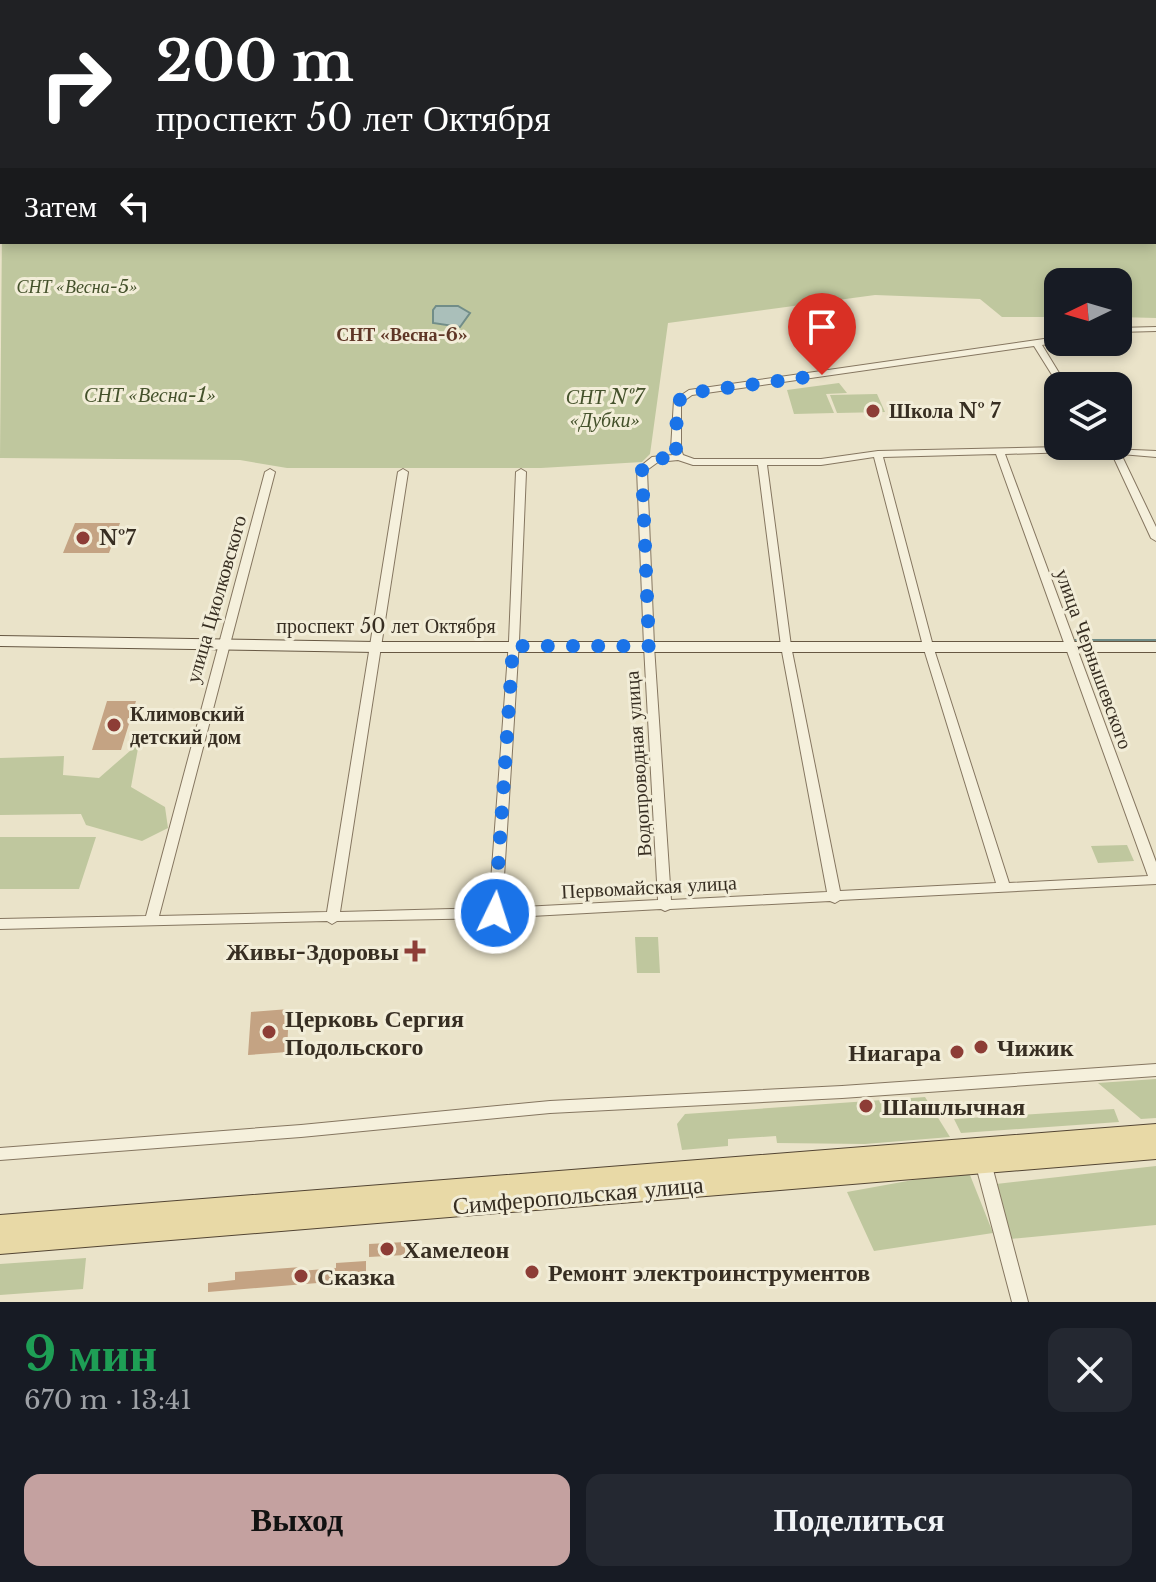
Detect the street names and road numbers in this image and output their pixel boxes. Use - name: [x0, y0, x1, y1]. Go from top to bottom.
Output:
- street label: улица Циолковского: [181, 512, 251, 686]
- street label: улица Чернышевского: [1050, 566, 1138, 752]
- street label: проспект 50 лет Октября: [276, 614, 496, 638]
- street label: Водопроводная улица: [620, 670, 656, 858]
- street label: Первомайская улица: [561, 870, 738, 904]
- street label: Симферопольская улица: [451, 1170, 705, 1220]

